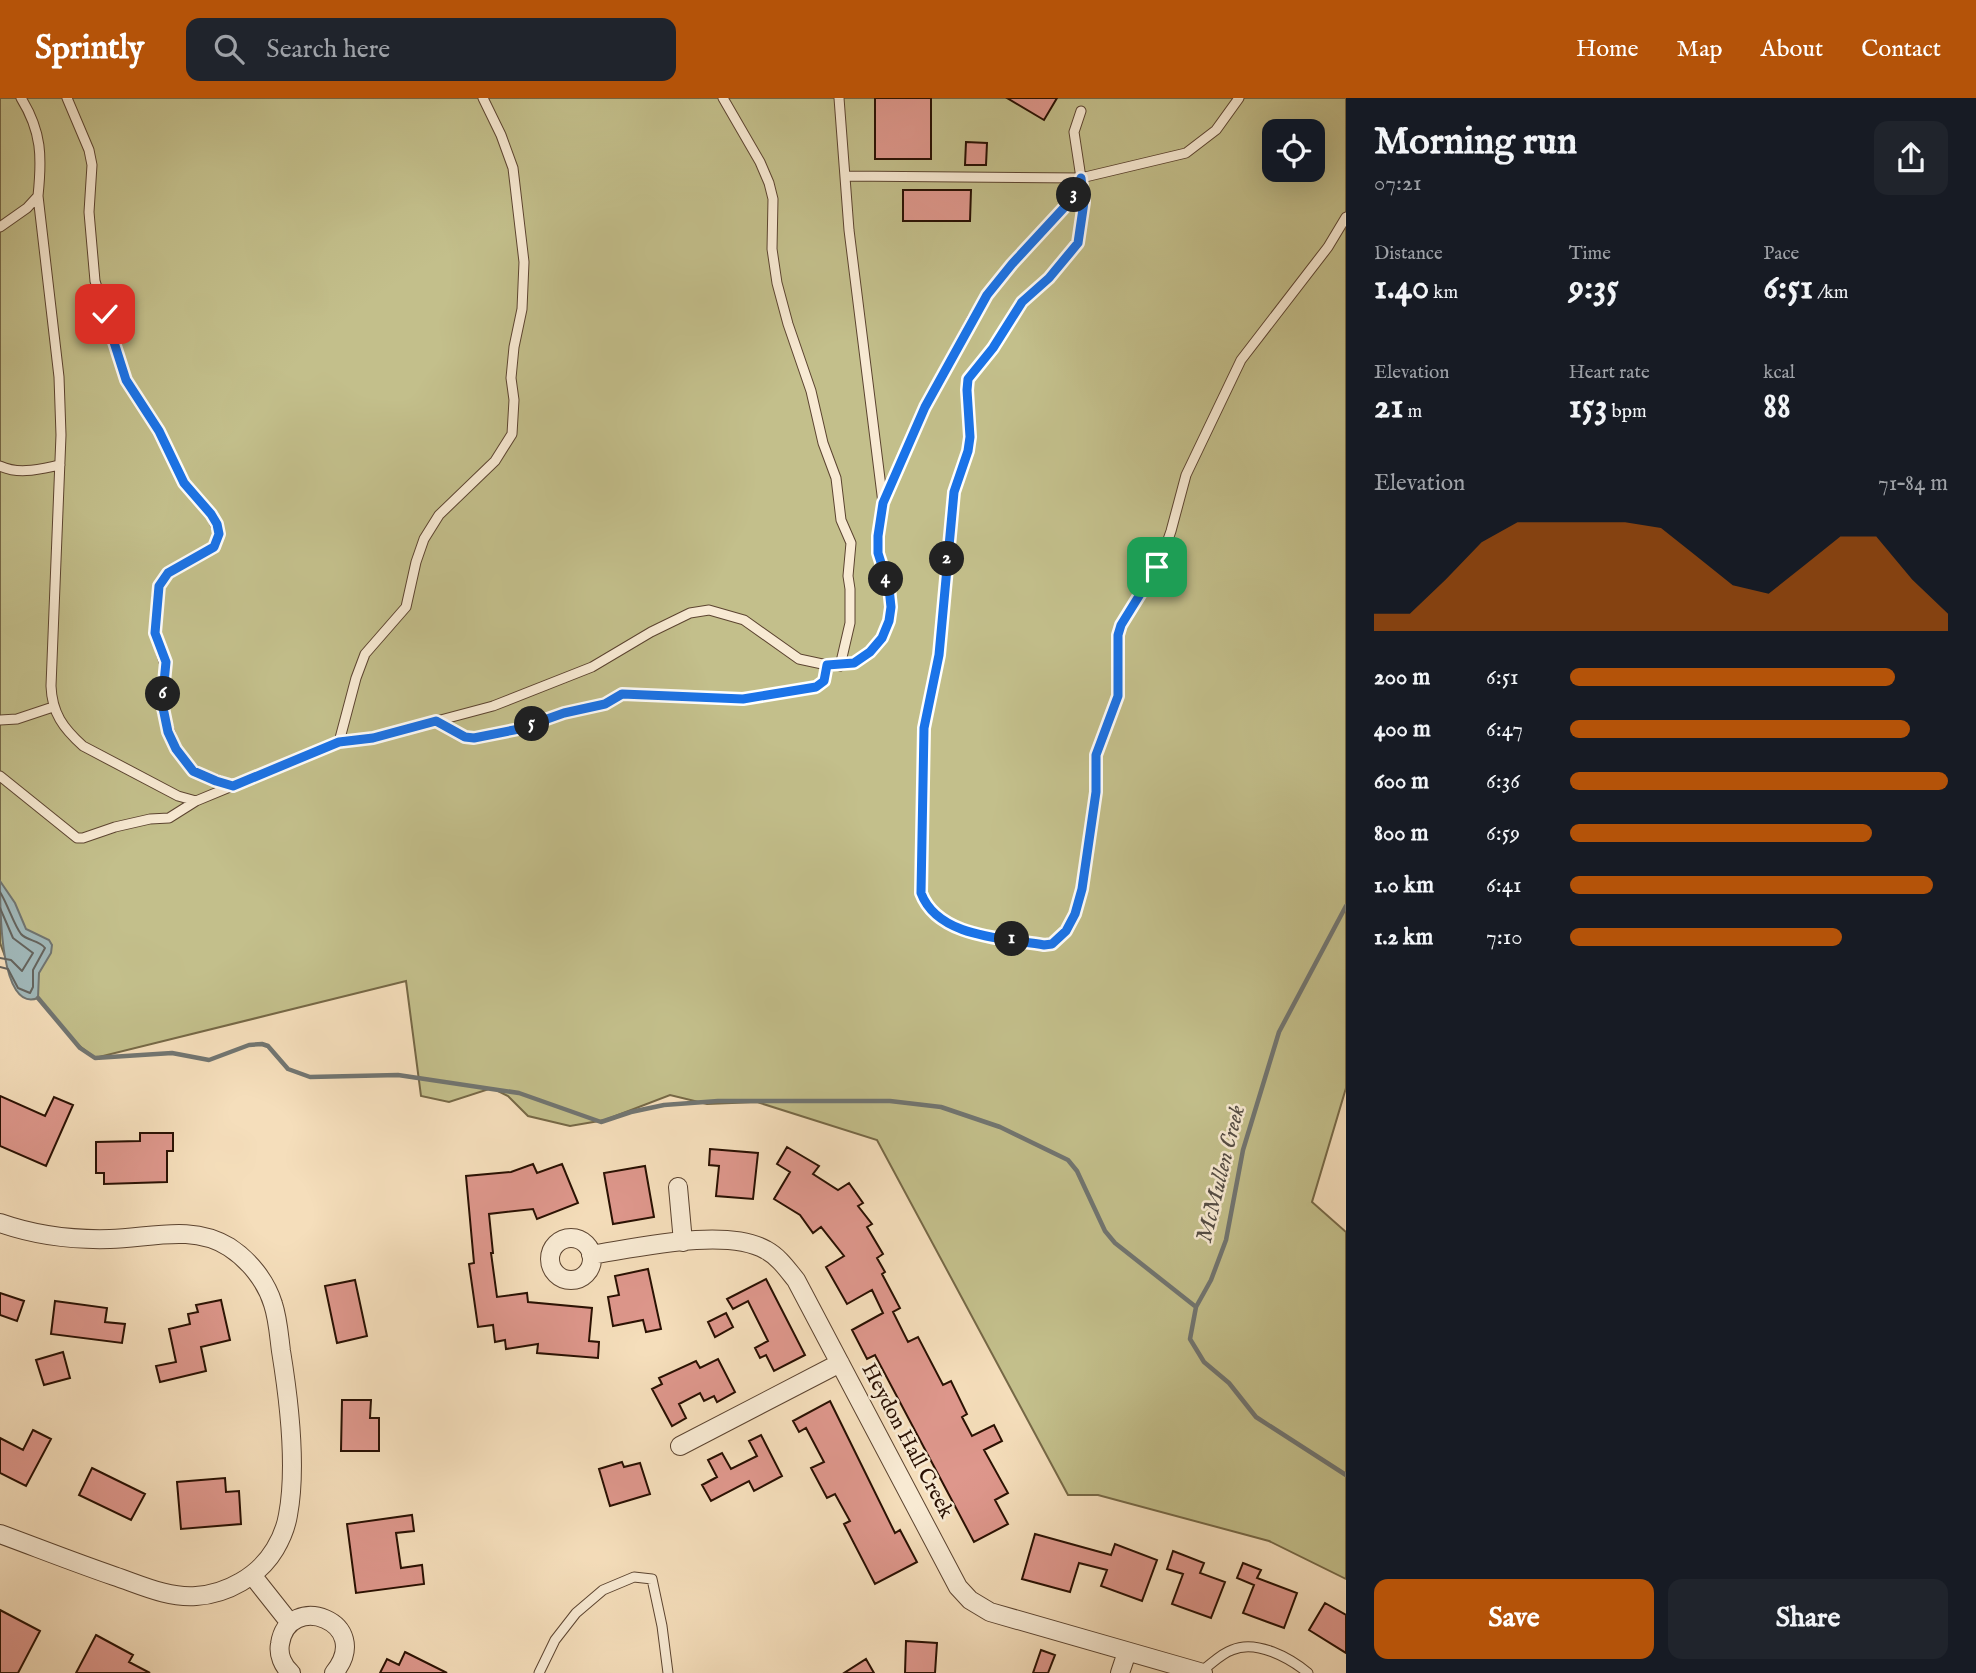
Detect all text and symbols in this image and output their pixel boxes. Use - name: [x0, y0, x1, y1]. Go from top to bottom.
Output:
- search box: [186, 18, 676, 81]
- text: Sprintly: [35, 28, 144, 70]
- icon: search: [210, 30, 248, 68]
- text: Search here: [266, 33, 390, 66]
- text: Home: [1576, 34, 1639, 65]
- text: Map: [1677, 34, 1723, 65]
- text: About: [1761, 34, 1823, 65]
- text: Contact: [1861, 34, 1941, 65]
- map controls: [1262, 119, 1325, 182]
- button: locate: [1262, 119, 1325, 182]
- text: Morning run: [1374, 119, 1577, 167]
- button: share: [1874, 121, 1948, 195]
- text: 07:21: [1374, 169, 1421, 198]
- pin: 3: [1056, 178, 1092, 212]
- text: 3: [1070, 182, 1077, 206]
- text: Distance: [1374, 242, 1443, 266]
- text: Time: [1569, 242, 1611, 266]
- text: Pace: [1763, 242, 1799, 266]
- text: 1.40: [1374, 266, 1429, 311]
- text: 9:35: [1569, 266, 1619, 311]
- text: 6:51: [1763, 266, 1813, 311]
- text: km: [1429, 281, 1458, 305]
- text: /km: [1813, 281, 1849, 305]
- pin: [75, 284, 135, 344]
- icon: check: [86, 295, 124, 333]
- text: Elevation: [1374, 361, 1449, 385]
- text: Heart rate: [1569, 361, 1650, 385]
- text: kcal: [1763, 361, 1795, 385]
- text: 21: [1374, 385, 1403, 430]
- text: 153: [1569, 385, 1607, 430]
- text: 88: [1763, 385, 1791, 430]
- text: m: [1403, 400, 1422, 424]
- text: bpm: [1607, 400, 1647, 424]
- text: Elevation: [1374, 469, 1465, 498]
- text: 71–84 m: [1878, 469, 1948, 498]
- pin: [1127, 537, 1187, 597]
- pin: 2: [930, 542, 964, 576]
- text: 2: [942, 546, 951, 570]
- icon: arrive: [1138, 548, 1176, 586]
- pin: 4: [868, 561, 903, 596]
- text: 4: [881, 566, 890, 590]
- text: 200 m: [1374, 663, 1430, 692]
- text: 6:51: [1486, 663, 1519, 692]
- pin: 6: [146, 676, 180, 712]
- text: 6: [158, 681, 167, 705]
- pin: 5: [514, 706, 550, 742]
- text: 5: [528, 711, 535, 735]
- text: 400 m: [1374, 715, 1431, 744]
- text: 6:47: [1486, 715, 1523, 744]
- text: 600 m: [1374, 767, 1429, 796]
- text: 6:36: [1486, 767, 1520, 796]
- text: 800 m: [1374, 819, 1428, 848]
- text: 6:59: [1486, 819, 1520, 848]
- text: 1.0 km: [1374, 871, 1434, 900]
- text: 6:41: [1486, 871, 1522, 900]
- pin: 1: [995, 922, 1030, 956]
- text: 1.2 km: [1374, 923, 1433, 952]
- text: 7:10: [1486, 923, 1523, 952]
- text: 1: [1008, 926, 1015, 950]
- water label: McMullen Creek: [1190, 1102, 1252, 1246]
- street label: Heydon Hall Creek: [855, 1359, 960, 1524]
- button: Save: [1374, 1579, 1654, 1659]
- button: Share: [1668, 1579, 1948, 1659]

